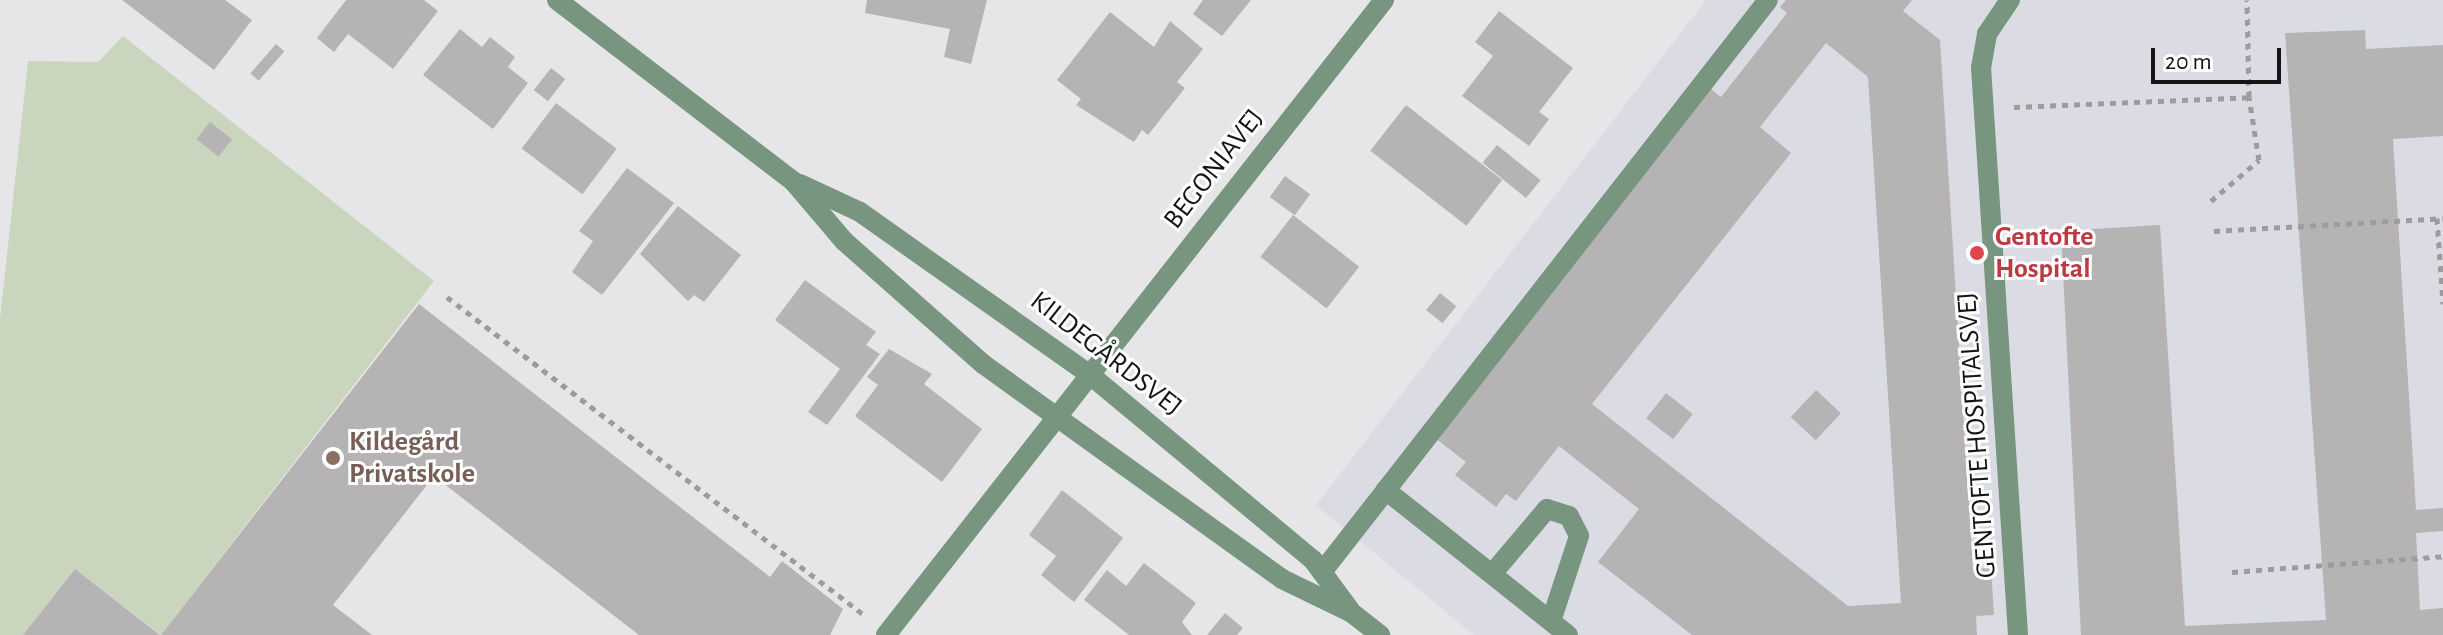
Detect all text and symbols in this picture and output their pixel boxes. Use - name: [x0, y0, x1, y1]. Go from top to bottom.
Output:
- scale bar: [2155, 32, 2285, 82]
- text: 20 m: [2165, 50, 2212, 74]
- street label: BEGONIAVEJ: [1157, 102, 1271, 236]
- place label: Gentofte Hospital: [1995, 220, 2094, 286]
- marker: Gentofte Hospital: [1966, 242, 1988, 264]
- street label: KILDEGÅRDSVEJ: [1023, 284, 1189, 424]
- street label: GENTOFTE HOSPITALSVEJ: [1950, 291, 2004, 579]
- place label: Kildegård Privatskole: [349, 425, 475, 491]
- marker: Kildegård Privatskole: [324, 449, 342, 467]

